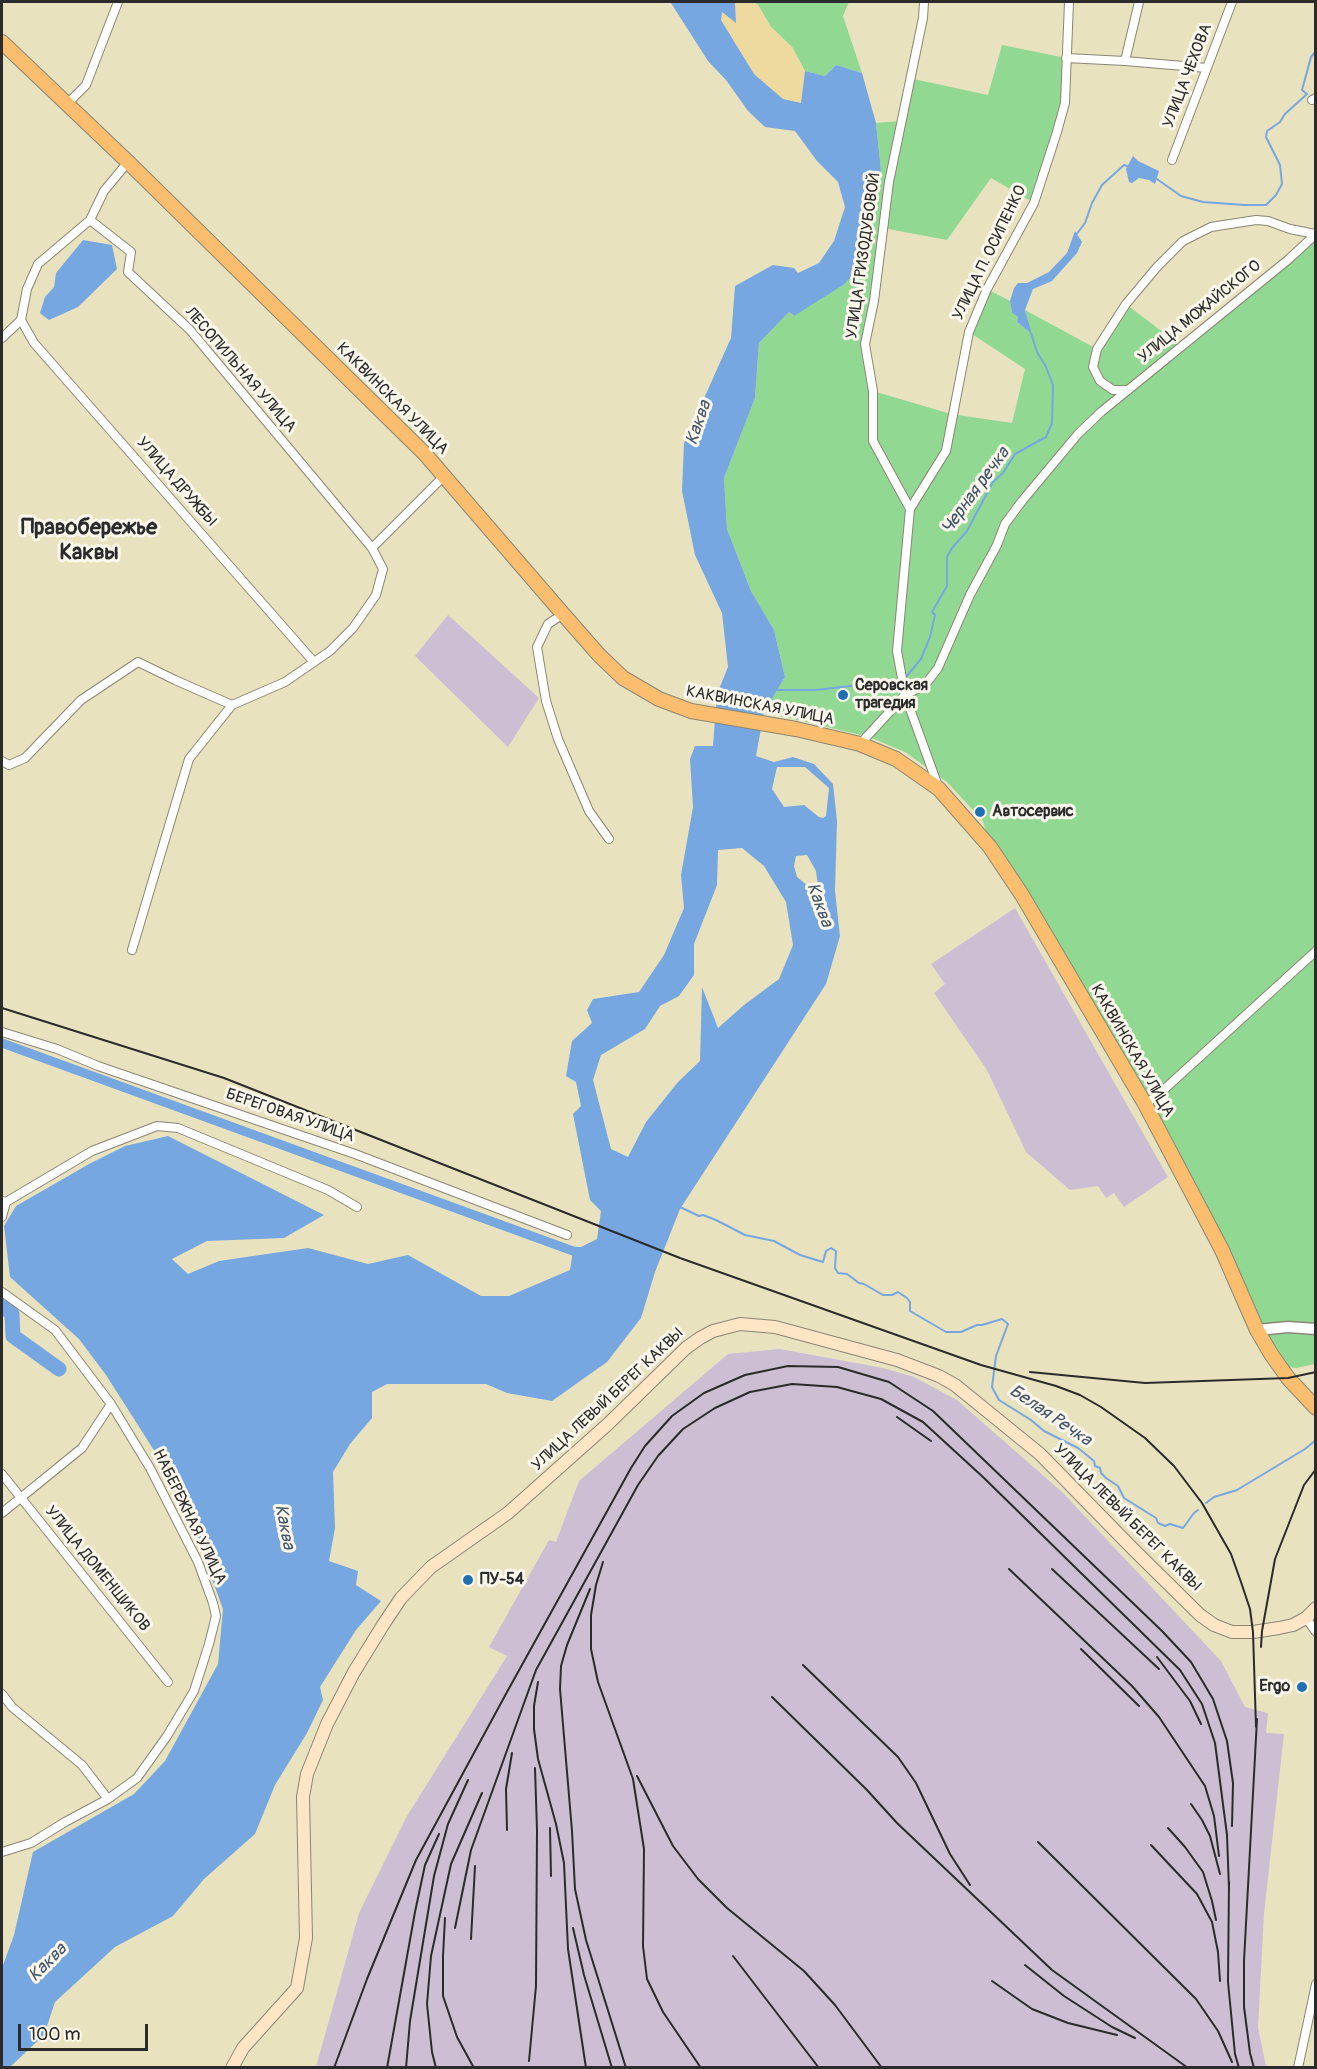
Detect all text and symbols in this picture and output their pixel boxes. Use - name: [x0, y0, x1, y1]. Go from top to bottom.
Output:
- street label: УЛИЦА ЧЕХОВА: [1159, 21, 1217, 131]
- street label: УЛИЦА ГРИЗОДУБОВОЙ: [843, 172, 885, 340]
- street label: УЛИЦА П. ОСИПЕНКО: [949, 182, 1031, 324]
- street label: УЛИЦА МОЖАЙСКОГО: [1135, 257, 1265, 367]
- street label: ЛЕСОПИЛЬНАЯ УЛИЦА: [180, 303, 300, 437]
- street label: КАКВИНСКАЯ УЛИЦА: [332, 339, 452, 459]
- water label: Каква: [681, 398, 717, 448]
- street label: УЛИЦА ДРУЖБЫ: [132, 433, 220, 531]
- water label: Черная речка: [937, 443, 1015, 539]
- district label: Правобережье Каквы: [21, 515, 157, 566]
- place label: Серовская трагедия: [855, 676, 928, 714]
- street label: КАКВИНСКАЯ УЛИЦА: [684, 682, 836, 730]
- marker: Серовская трагедия: [836, 688, 850, 702]
- place label: Автосервис: [992, 802, 1074, 822]
- marker: Автосервис: [973, 805, 987, 819]
- water label: Каква: [801, 880, 837, 930]
- street label: КАКВИНСКАЯ УЛИЦА: [1086, 981, 1178, 1121]
- street label: БЕРЕГОВАЯ УЛИЦА: [223, 1085, 357, 1147]
- street label: УЛИЦА ЛЕВЫЙ БЕРЕГ КАКВЫ: [528, 1325, 688, 1475]
- water label: Белая Речка: [1005, 1381, 1095, 1451]
- street label: УЛИЦА ЛЕВЫЙ БЕРЕГ КАКВЫ: [1049, 1440, 1205, 1596]
- street label: НАБЕРЕЖНАЯ УЛИЦА: [148, 1446, 230, 1588]
- street label: УЛИЦА ДОМЕНЩИКОВ: [40, 1502, 154, 1636]
- water label: Каква: [269, 1503, 299, 1551]
- place label: ПУ-54: [480, 1570, 524, 1590]
- marker: ПУ-54: [461, 1573, 475, 1587]
- place label: Ergo: [1259, 1677, 1290, 1697]
- marker: Ergo: [1295, 1680, 1309, 1694]
- water label: Каква: [24, 1939, 72, 1987]
- scale bar: [21, 2012, 152, 2050]
- text: 100 m: [29, 2023, 81, 2046]

